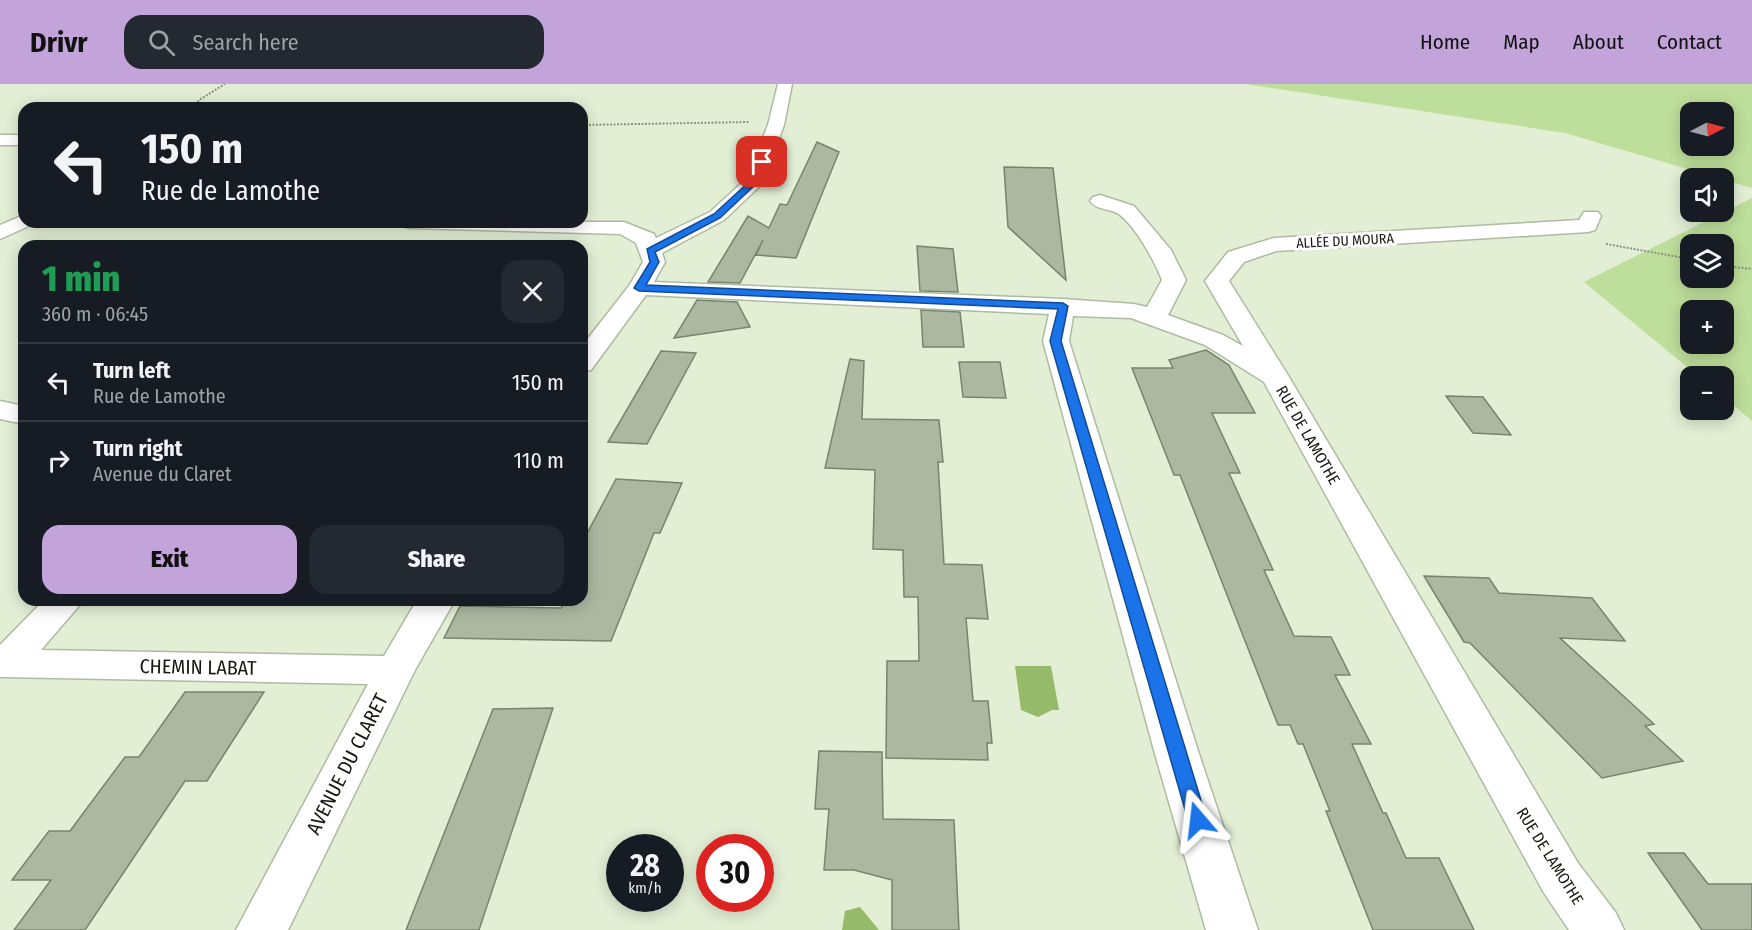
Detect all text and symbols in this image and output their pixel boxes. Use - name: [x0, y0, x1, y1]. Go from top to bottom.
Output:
- search box: [124, 15, 544, 69]
- text: Drivr: [30, 26, 88, 59]
- icon: search: [145, 26, 178, 59]
- text: Search here: [193, 29, 299, 56]
- text: Home: [1420, 29, 1470, 55]
- text: Map: [1503, 29, 1540, 55]
- text: About: [1573, 29, 1624, 55]
- text: Contact: [1657, 29, 1722, 55]
- north arrow: [1680, 102, 1734, 156]
- map controls: [1680, 102, 1734, 420]
- text: 150 m: [141, 124, 243, 174]
- icon: left: [42, 126, 120, 204]
- pin: [736, 136, 787, 187]
- icon: arrive: [745, 145, 778, 178]
- button: sound: [1680, 168, 1734, 222]
- text: Rue de Lamothe: [141, 175, 320, 207]
- street label: ALLÉE DU MOURA: [1296, 229, 1395, 252]
- button: layers: [1680, 234, 1734, 288]
- text: 1 min: [42, 257, 120, 301]
- button: close: [501, 260, 564, 323]
- button: +: [1680, 300, 1734, 354]
- text: 360 m · 06:45: [42, 302, 148, 326]
- text: Turn left: [93, 357, 171, 384]
- icon: left: [42, 366, 75, 399]
- button: −: [1680, 366, 1734, 420]
- text: 150 m: [512, 369, 564, 396]
- street label: RUE DE LAMOTHE: [1272, 382, 1344, 488]
- text: Rue de Lamothe: [93, 384, 226, 408]
- text: Turn right: [93, 435, 182, 462]
- icon: right: [42, 444, 75, 477]
- text: 110 m: [514, 447, 564, 474]
- text: Avenue du Claret: [93, 462, 231, 486]
- button: Exit: [42, 525, 297, 594]
- button: Share: [309, 525, 564, 594]
- street label: CHEMIN LABAT: [139, 654, 257, 680]
- street label: AVENUE DU CLARET: [301, 689, 393, 838]
- position arrow: [1166, 788, 1230, 852]
- street label: RUE DE LAMOTHE: [1513, 804, 1587, 908]
- speed limit sign: 30: [696, 834, 774, 912]
- text: 28: [630, 848, 660, 884]
- text: km/h: [628, 879, 662, 897]

